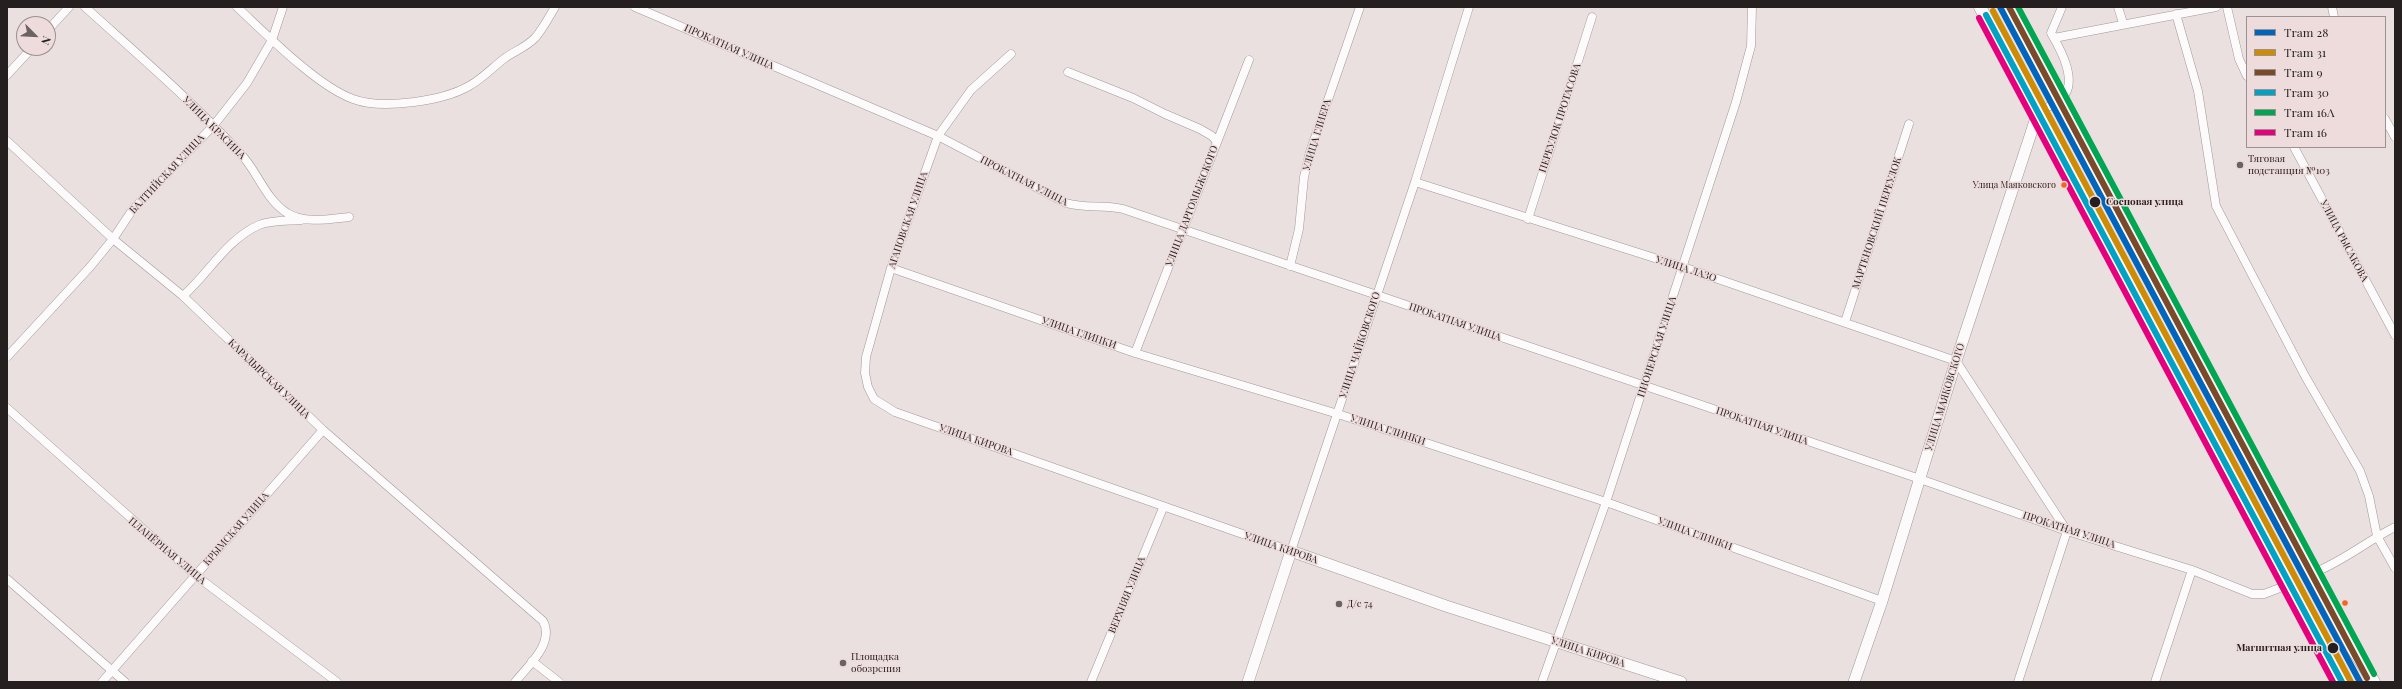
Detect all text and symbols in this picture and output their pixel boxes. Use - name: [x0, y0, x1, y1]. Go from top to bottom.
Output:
- north arrow: [16, 16, 56, 56]
- legend: [2246, 16, 2386, 148]
- street label: ПРОКАТНАЯ УЛИЦА: [682, 22, 776, 72]
- text: Tram 28: [2284, 24, 2328, 40]
- text: N: [38, 34, 55, 47]
- text: Tram 31: [2284, 44, 2326, 60]
- street label: ПЕРЕУЛОК ПРОТАСОВА: [1537, 62, 1583, 174]
- text: Tram 9: [2284, 64, 2323, 80]
- text: Tram 30: [2284, 84, 2329, 100]
- street label: УЛИЦА КРАСИНА: [180, 94, 248, 162]
- street label: УЛИЦА ГЛИЕРА: [1300, 98, 1334, 172]
- text: Tram 16А: [2284, 104, 2335, 120]
- text: Tram 16: [2284, 124, 2327, 140]
- street label: БАЛТИЙСКАЯ УЛИЦА: [127, 132, 207, 216]
- street label: УЛИЦА ДАРГОМЫЖСКОГО: [1163, 144, 1221, 268]
- place label: Тяговая подстанция №103: [2248, 153, 2330, 176]
- street label: ПРОКАТНАЯ УЛИЦА: [978, 154, 1070, 208]
- street label: МАРТЕНОВСКИЙ ПЕРЕУЛОК: [1850, 155, 1904, 291]
- marker: Тяговая подстанция №103: [2235, 160, 2245, 170]
- street label: АГАПОВСКАЯ УЛИЦА: [886, 170, 930, 270]
- place label: Улица Маяковского: [1973, 180, 2056, 190]
- marker: Улица Маяковского: [2059, 180, 2069, 190]
- marker: Сосновая улица: [2088, 195, 2102, 209]
- place label: Сосновая улица: [2106, 196, 2183, 208]
- street label: УЛИЦА РЫСАКОВА: [2317, 198, 2371, 284]
- street label: УЛИЦА ЛАЗО: [1654, 254, 1718, 284]
- street label: УЛИЦА ЧАЙКОВСКОГО: [1337, 290, 1383, 400]
- street label: ПИОНЕРСКАЯ УЛИЦА: [1635, 295, 1679, 399]
- street label: ПРОКАТНАЯ УЛИЦА: [1407, 301, 1503, 343]
- street label: УЛИЦА ГЛИНКИ: [1040, 315, 1118, 351]
- street label: КАРАДЫРСКАЯ УЛИЦА: [226, 337, 312, 421]
- street label: УЛИЦА МАЯКОВСКОГО: [1923, 342, 1967, 452]
- street label: ПРОКАТНАЯ УЛИЦА: [1714, 405, 1810, 447]
- street label: УЛИЦА ГЛИНКИ: [1349, 412, 1427, 448]
- street label: УЛИЦА КИРОВА: [938, 422, 1014, 458]
- street label: КРЫМСКАЯ УЛИЦА: [201, 490, 271, 568]
- street label: ПРОКАТНАЯ УЛИЦА: [2021, 509, 2117, 551]
- street label: ПЛАНЁРНАЯ УЛИЦА: [126, 515, 208, 587]
- street label: УЛИЦА ГЛИНКИ: [1656, 515, 1734, 553]
- street label: УЛИЦА КИРОВА: [1243, 530, 1319, 566]
- street label: ВЕРХНЯЯ УЛИЦА: [1106, 555, 1148, 635]
- place label: Д/с 74: [1347, 598, 1373, 610]
- unlabelled marker: [2340, 598, 2350, 608]
- marker: Д/с 74: [1334, 599, 1344, 609]
- street label: УЛИЦА КИРОВА: [1550, 634, 1626, 670]
- marker: Магнитная улица: [2326, 641, 2340, 655]
- place label: Магнитная улица: [2236, 642, 2322, 654]
- place label: Площадка обозрения: [851, 651, 901, 674]
- marker: Площадка обозрения: [838, 658, 848, 668]

